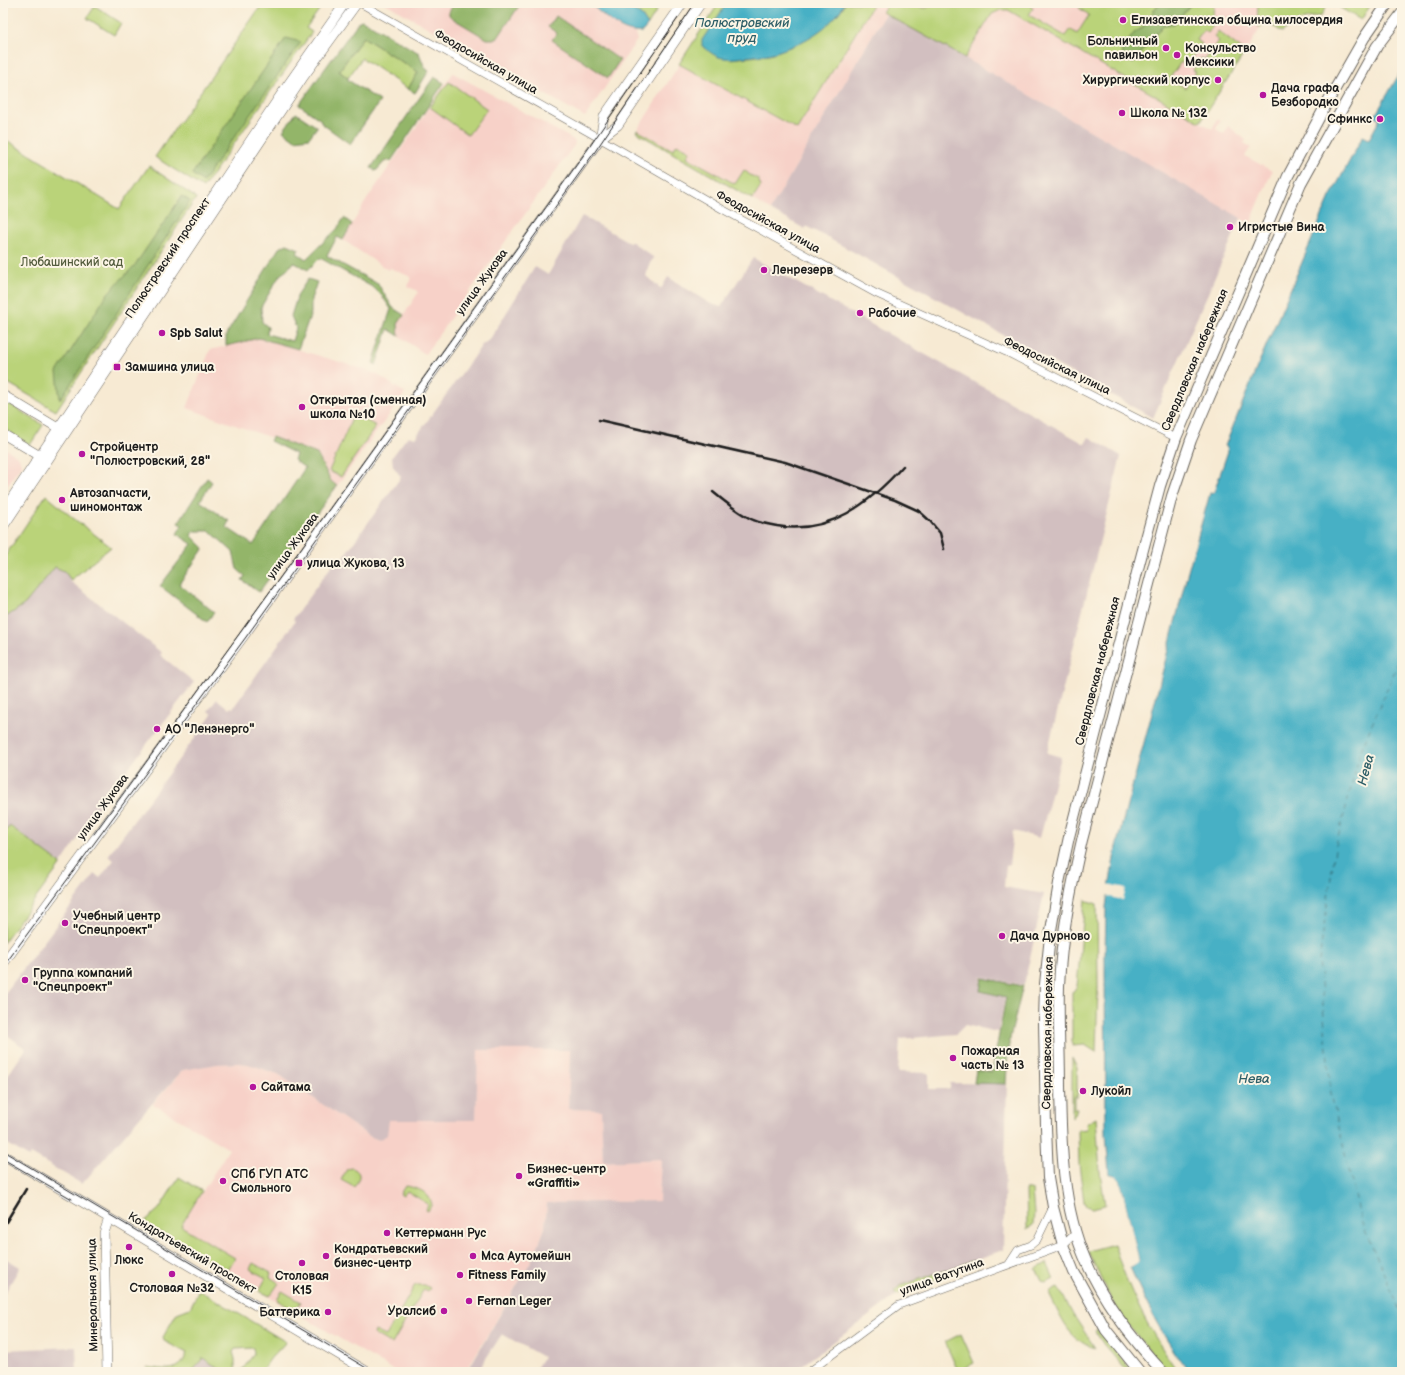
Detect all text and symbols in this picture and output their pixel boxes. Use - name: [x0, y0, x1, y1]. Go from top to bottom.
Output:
- place label: Елизаветинская община милосердия: [1131, 13, 1343, 28]
- water label: Полюстровский пруд: [695, 15, 790, 46]
- marker: Елизаветинская община милосердия: [1118, 15, 1128, 25]
- street label: Феодосийская улица: [432, 26, 540, 98]
- place label: Больничный павильон: [1087, 34, 1158, 63]
- place label: Консульство Мексики: [1185, 41, 1256, 70]
- marker: Больничный павильон: [1161, 43, 1171, 53]
- marker: Консульство Мексики: [1172, 50, 1182, 60]
- place label: Хирургический корпус: [1082, 73, 1210, 88]
- marker: Хирургический корпус: [1213, 75, 1223, 85]
- place label: Дача графа Безбородко: [1271, 81, 1340, 110]
- marker: Дача графа Безбородко: [1258, 90, 1268, 100]
- place label: Школа № 132: [1130, 106, 1208, 121]
- marker: Школа № 132: [1117, 108, 1127, 118]
- place label: Сфинкс: [1327, 112, 1372, 127]
- marker: Сфинкс: [1375, 114, 1385, 124]
- street label: Феодосийская улица: [713, 187, 823, 257]
- street label: Полюстровский проспект: [122, 195, 214, 321]
- place label: Игристые Вина: [1238, 220, 1326, 235]
- marker: Игристые Вина: [1225, 222, 1235, 232]
- street label: улица Жукова: [453, 246, 511, 318]
- park label: Любашинский сад: [20, 255, 124, 270]
- place label: Ленрезерв: [771, 263, 834, 278]
- marker: Ленрезерв: [759, 265, 769, 275]
- street label: Свердловская набережная: [1158, 286, 1232, 433]
- place label: Рабочие: [868, 306, 917, 321]
- marker: Рабочие: [855, 308, 865, 318]
- place label: Spb Salut: [170, 326, 222, 341]
- marker: Spb Salut: [157, 328, 167, 338]
- street label: Феодосийская улица: [1001, 334, 1113, 398]
- place label: Замшина улица: [125, 360, 215, 375]
- marker: Замшина улица: [112, 362, 122, 372]
- place label: Открытая (сменная) школа №10: [310, 393, 427, 422]
- marker: Открытая (сменная) школа №10: [297, 402, 307, 412]
- place label: Стройцентр "Полюстровский, 28": [90, 440, 210, 469]
- marker: Стройцентр "Полюстровский, 28": [77, 449, 87, 459]
- place label: Автозапчасти, шиномонтаж: [69, 486, 151, 515]
- marker: Автозапчасти, шиномонтаж: [57, 495, 67, 505]
- street label: улица Жукова: [264, 510, 322, 582]
- place label: улица Жукова, 13: [307, 556, 405, 571]
- marker: улица Жукова, 13: [294, 558, 304, 568]
- street label: Свердловская набережная: [1072, 595, 1124, 747]
- place label: АО "Ленэнерго": [164, 722, 254, 737]
- marker: АО "Ленэнерго": [152, 724, 162, 734]
- water label: Нева: [1354, 752, 1378, 787]
- street label: улица Жукова: [74, 771, 132, 843]
- place label: Учебный центр "Спецпроект": [73, 909, 161, 938]
- marker: Учебный центр "Спецпроект": [60, 918, 70, 928]
- place label: Дача Дурново: [1010, 929, 1090, 944]
- marker: Дача Дурново: [997, 931, 1007, 941]
- street label: Свердловская набережная: [1039, 956, 1057, 1109]
- place label: Группа компаний "Спецпроект": [33, 966, 133, 995]
- marker: Группа компаний "Спецпроект": [20, 975, 30, 985]
- place label: Пожарная часть № 13: [961, 1044, 1024, 1073]
- marker: Пожарная часть № 13: [948, 1053, 958, 1063]
- water label: Нева: [1238, 1071, 1270, 1087]
- place label: Сайтама: [261, 1080, 312, 1095]
- marker: Сайтама: [248, 1082, 258, 1092]
- place label: Лукойл: [1090, 1084, 1131, 1099]
- marker: Лукойл: [1078, 1086, 1088, 1096]
- place label: Бизнес-центр «Graffiti»: [527, 1162, 606, 1191]
- place label: СПб ГУП АТС Смольного: [231, 1167, 309, 1196]
- marker: Бизнес-центр «Graffiti»: [514, 1171, 524, 1181]
- marker: СПб ГУП АТС Смольного: [218, 1176, 228, 1186]
- street label: Кондратьевский проспект: [125, 1209, 259, 1297]
- place label: Кеттерманн Рус: [395, 1226, 486, 1241]
- marker: Кеттерманн Рус: [382, 1228, 392, 1238]
- street label: Минеральная улица: [85, 1238, 101, 1352]
- marker: Люкс: [124, 1242, 134, 1252]
- place label: Кондратьевский бизнес-центр: [334, 1242, 428, 1271]
- place label: Мса Аутомейшн: [481, 1249, 571, 1264]
- marker: Кондратьевский бизнес-центр: [321, 1251, 331, 1261]
- marker: Мса Аутомейшн: [468, 1251, 478, 1261]
- place label: Люкс: [113, 1253, 144, 1268]
- street label: улица Ватутина: [898, 1255, 986, 1299]
- marker: Столовая К15: [297, 1258, 307, 1268]
- place label: Fitness Family: [468, 1268, 546, 1283]
- marker: Столовая №32: [167, 1269, 177, 1279]
- place label: Столовая К15: [275, 1269, 329, 1298]
- marker: Fitness Family: [455, 1270, 465, 1280]
- place label: Столовая №32: [130, 1281, 215, 1296]
- place label: Fernan Leger: [477, 1294, 551, 1309]
- marker: Fernan Leger: [464, 1296, 474, 1306]
- place label: Уралсиб: [388, 1304, 436, 1319]
- place label: Баттерика: [259, 1305, 321, 1320]
- marker: Уралсиб: [439, 1306, 449, 1316]
- marker: Баттерика: [323, 1307, 333, 1317]

